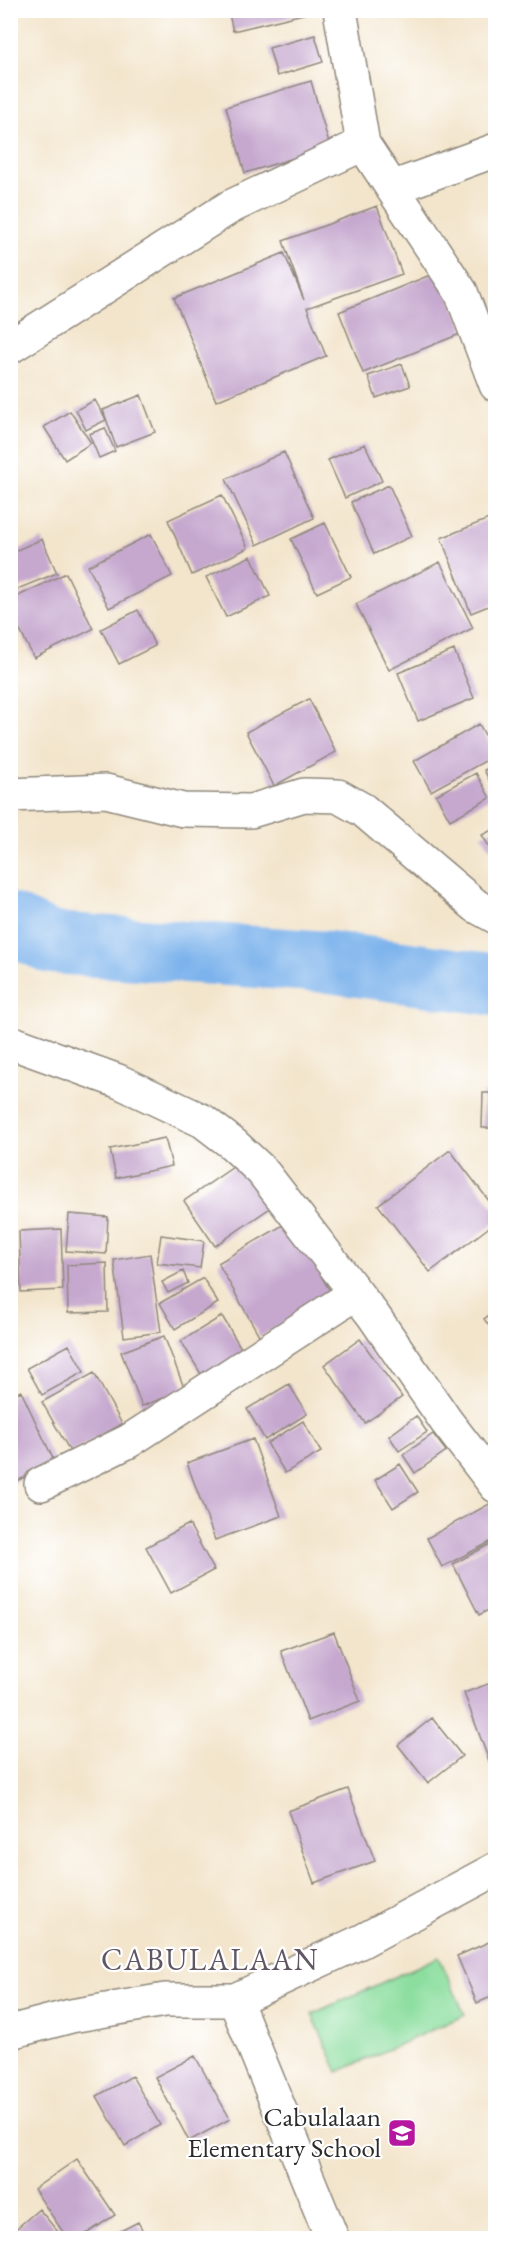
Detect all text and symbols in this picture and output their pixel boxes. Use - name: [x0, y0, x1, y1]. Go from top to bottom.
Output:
- district label: CABULALAAN: [101, 1940, 319, 1979]
- place label: Cabulalaan Elementary School: [187, 2099, 381, 2165]
- school or university icon: Cabulalaan Elementary School: [386, 2117, 418, 2149]

